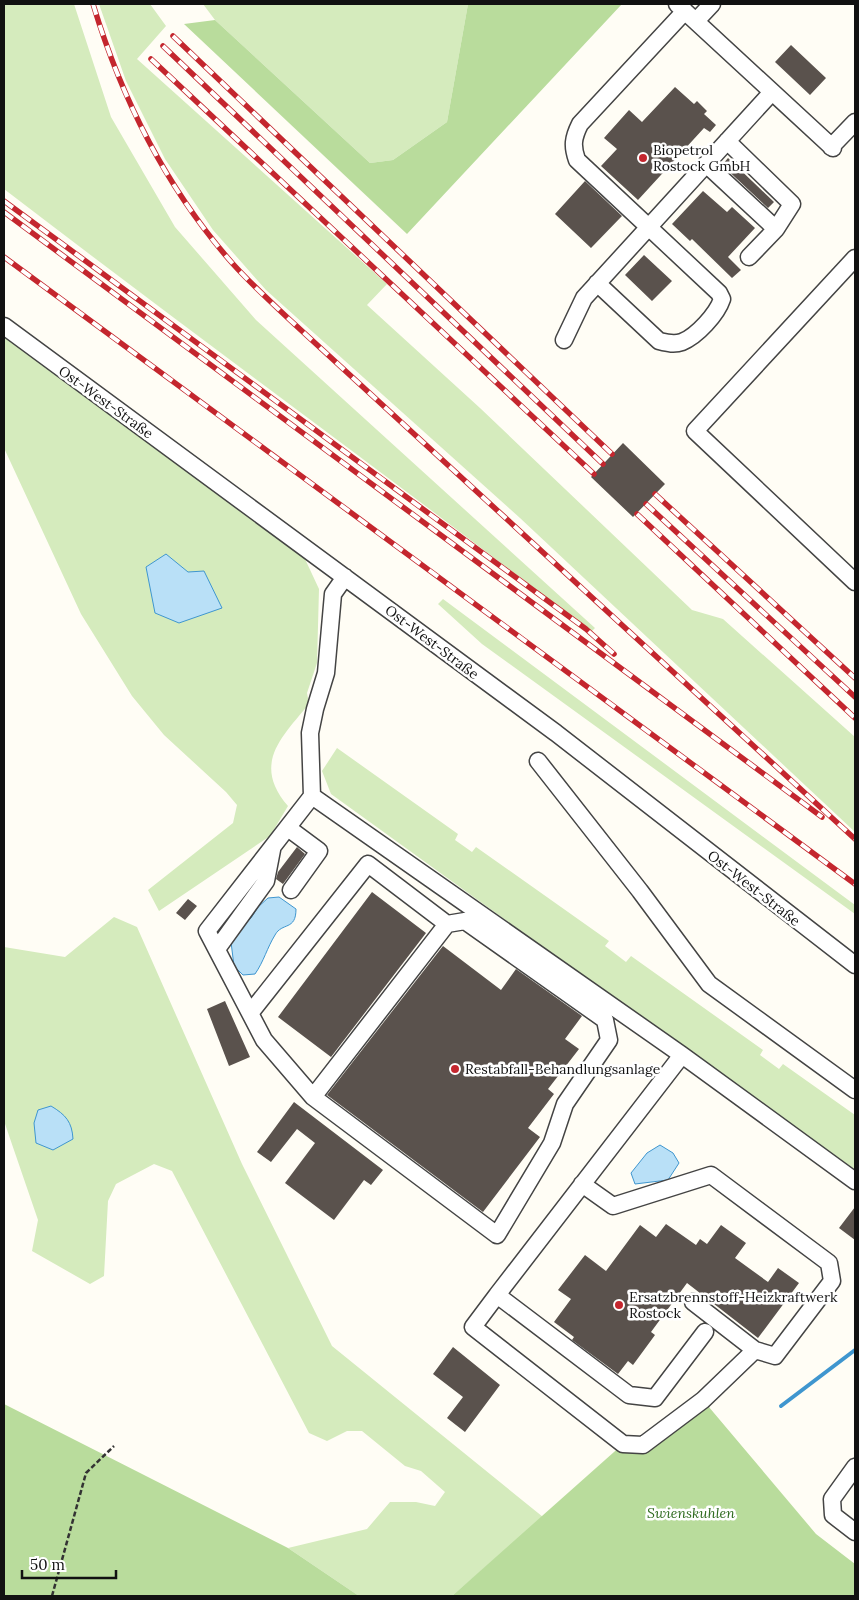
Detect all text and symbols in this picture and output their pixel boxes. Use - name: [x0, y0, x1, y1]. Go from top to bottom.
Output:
- place label: Biopetrol Rostock GmbH: [653, 141, 751, 175]
- marker: Biopetrol Rostock GmbH: [637, 152, 649, 164]
- street label: Ost-West-Straße: [55, 362, 157, 443]
- street label: Ost-West-Straße: [382, 601, 483, 683]
- street label: Ost-West-Straße: [704, 846, 804, 930]
- place label: Restabfall-Behandlungsanlage: [465, 1060, 661, 1078]
- marker: Restabfall-Behandlungsanlage: [449, 1063, 461, 1075]
- place label: Ersatzbrennstoff-Heizkraftwerk Rostock: [629, 1288, 838, 1322]
- marker: Ersatzbrennstoff-Heizkraftwerk Rostock: [613, 1299, 625, 1311]
- park label: Swienskuhlen: [647, 1504, 735, 1522]
- scale bar: [22, 1548, 116, 1580]
- text: 50 m: [30, 1555, 65, 1574]

